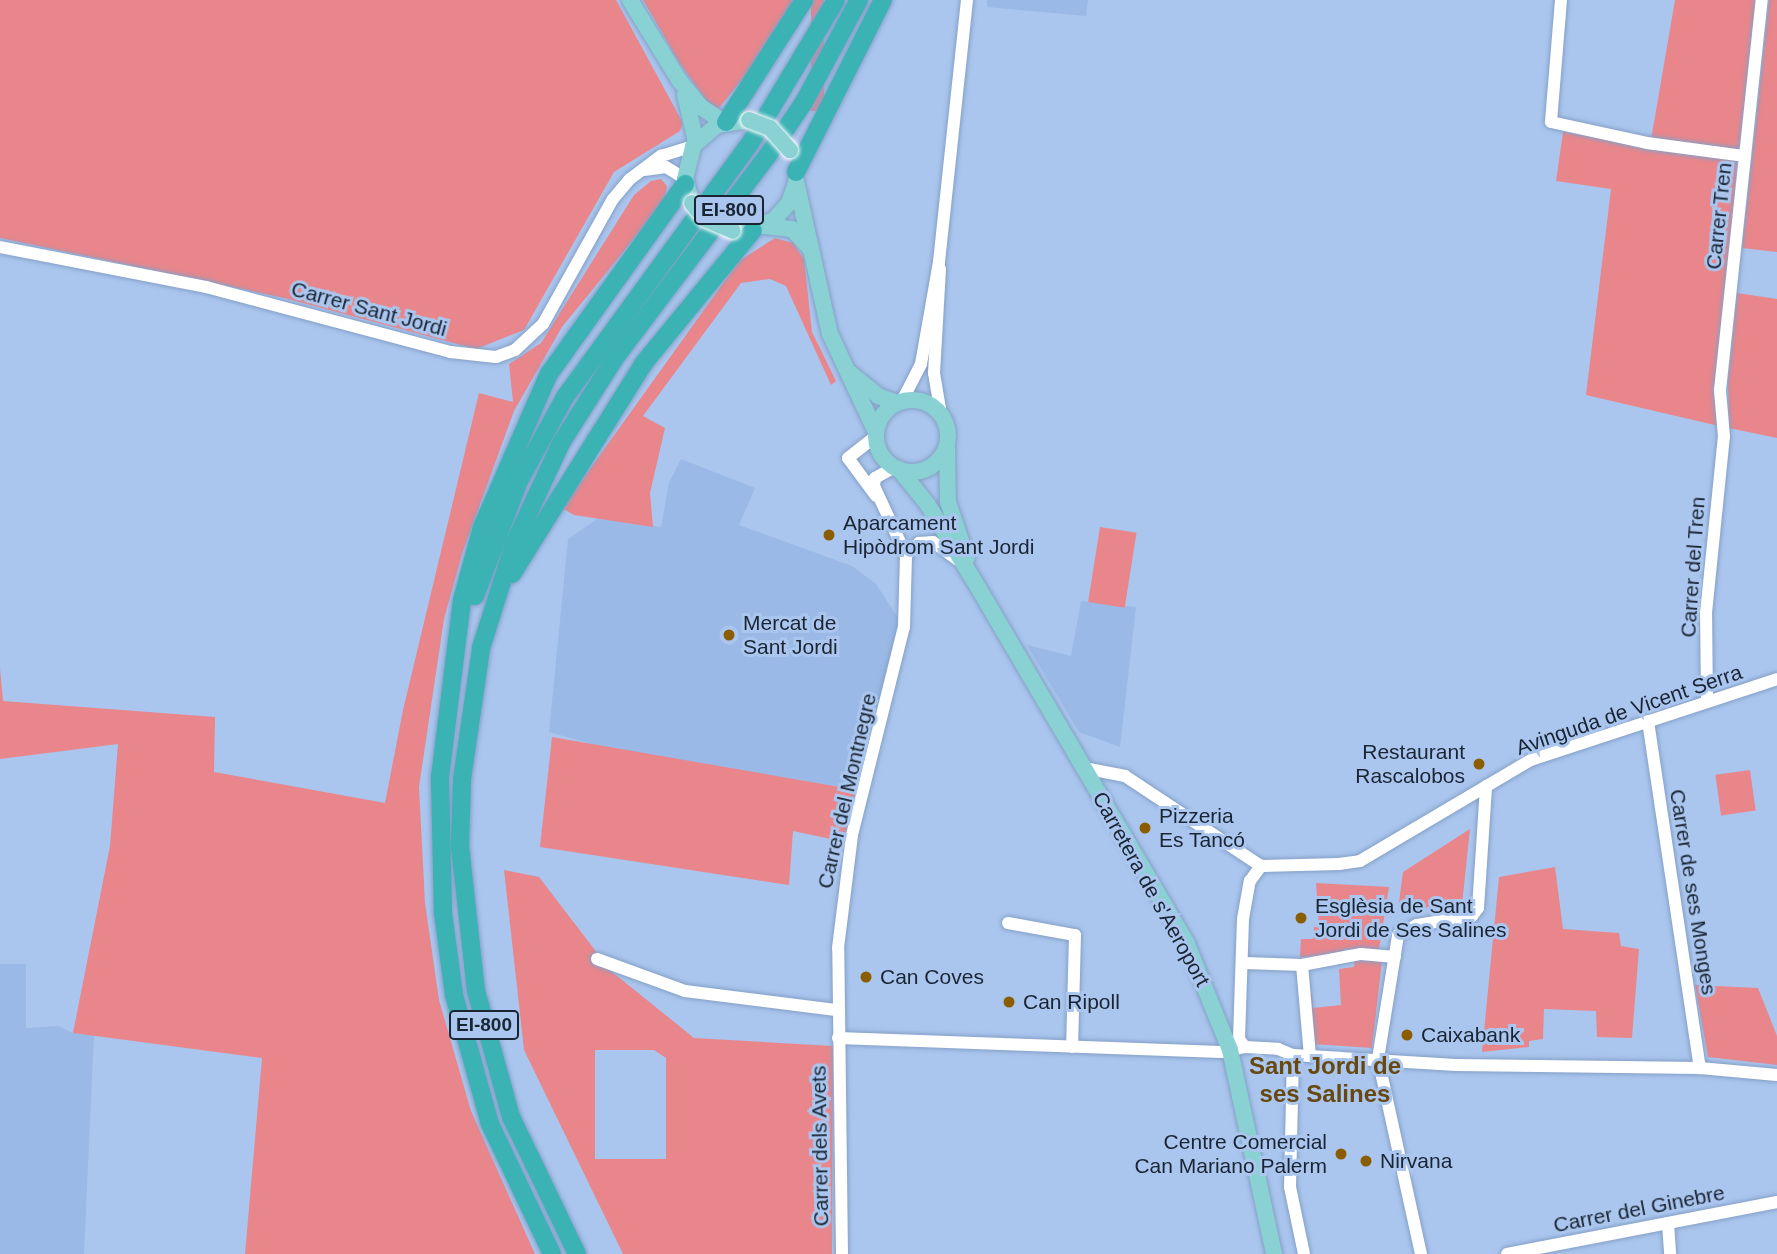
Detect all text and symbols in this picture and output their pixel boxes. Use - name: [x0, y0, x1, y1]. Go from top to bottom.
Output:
- street label: Carrer Tren: [1701, 161, 1737, 271]
- road number: EI-800: [694, 194, 764, 226]
- street label: Carrer Sant Jordi: [289, 276, 449, 342]
- street label: Carrer del Tren: [1675, 495, 1711, 639]
- place label: Aparcament Hipòdrom Sant Jordi: [843, 510, 1034, 560]
- marker: Aparcament Hipòdrom Sant Jordi: [821, 527, 837, 543]
- place label: Mercat de Sant Jordi: [743, 610, 838, 660]
- marker: Mercat de Sant Jordi: [721, 627, 737, 643]
- street label: Avinguda de Vicent Serra: [1513, 659, 1745, 761]
- street label: Carrer del Montnegre: [812, 691, 882, 891]
- place label: Restaurant Rascalobos: [1355, 739, 1465, 789]
- marker: Restaurant Rascalobos: [1471, 756, 1487, 772]
- street label: Carretera de s'Aeroport: [1087, 787, 1215, 991]
- street label: Carrer de ses Monges: [1664, 787, 1722, 997]
- place label: Pizzeria Es Tancó: [1159, 803, 1245, 853]
- marker: Pizzeria Es Tancó: [1137, 820, 1153, 836]
- place label: Esglèsia de Sant Jordi de Ses Salines: [1315, 893, 1506, 943]
- marker: Esglèsia de Sant Jordi de Ses Salines: [1293, 910, 1309, 926]
- place label: Can Coves: [880, 964, 984, 990]
- marker: Can Coves: [858, 969, 874, 985]
- place label: Can Ripoll: [1023, 989, 1120, 1015]
- marker: Can Ripoll: [1001, 994, 1017, 1010]
- road number: EI-800: [449, 1009, 519, 1040]
- place label: Caixabank: [1421, 1022, 1520, 1048]
- marker: Caixabank: [1399, 1027, 1415, 1043]
- district label: Sant Jordi de ses Salines: [1249, 1052, 1401, 1108]
- street label: Carrer dels Avets: [806, 1065, 834, 1227]
- place label: Centre Comercial Can Mariano Palerm: [1134, 1129, 1327, 1179]
- marker: Centre Comercial Can Mariano Palerm: [1333, 1146, 1349, 1162]
- place label: Nirvana: [1380, 1148, 1452, 1174]
- marker: Nirvana: [1358, 1153, 1374, 1169]
- street label: Carrer del Ginebre: [1551, 1180, 1727, 1238]

